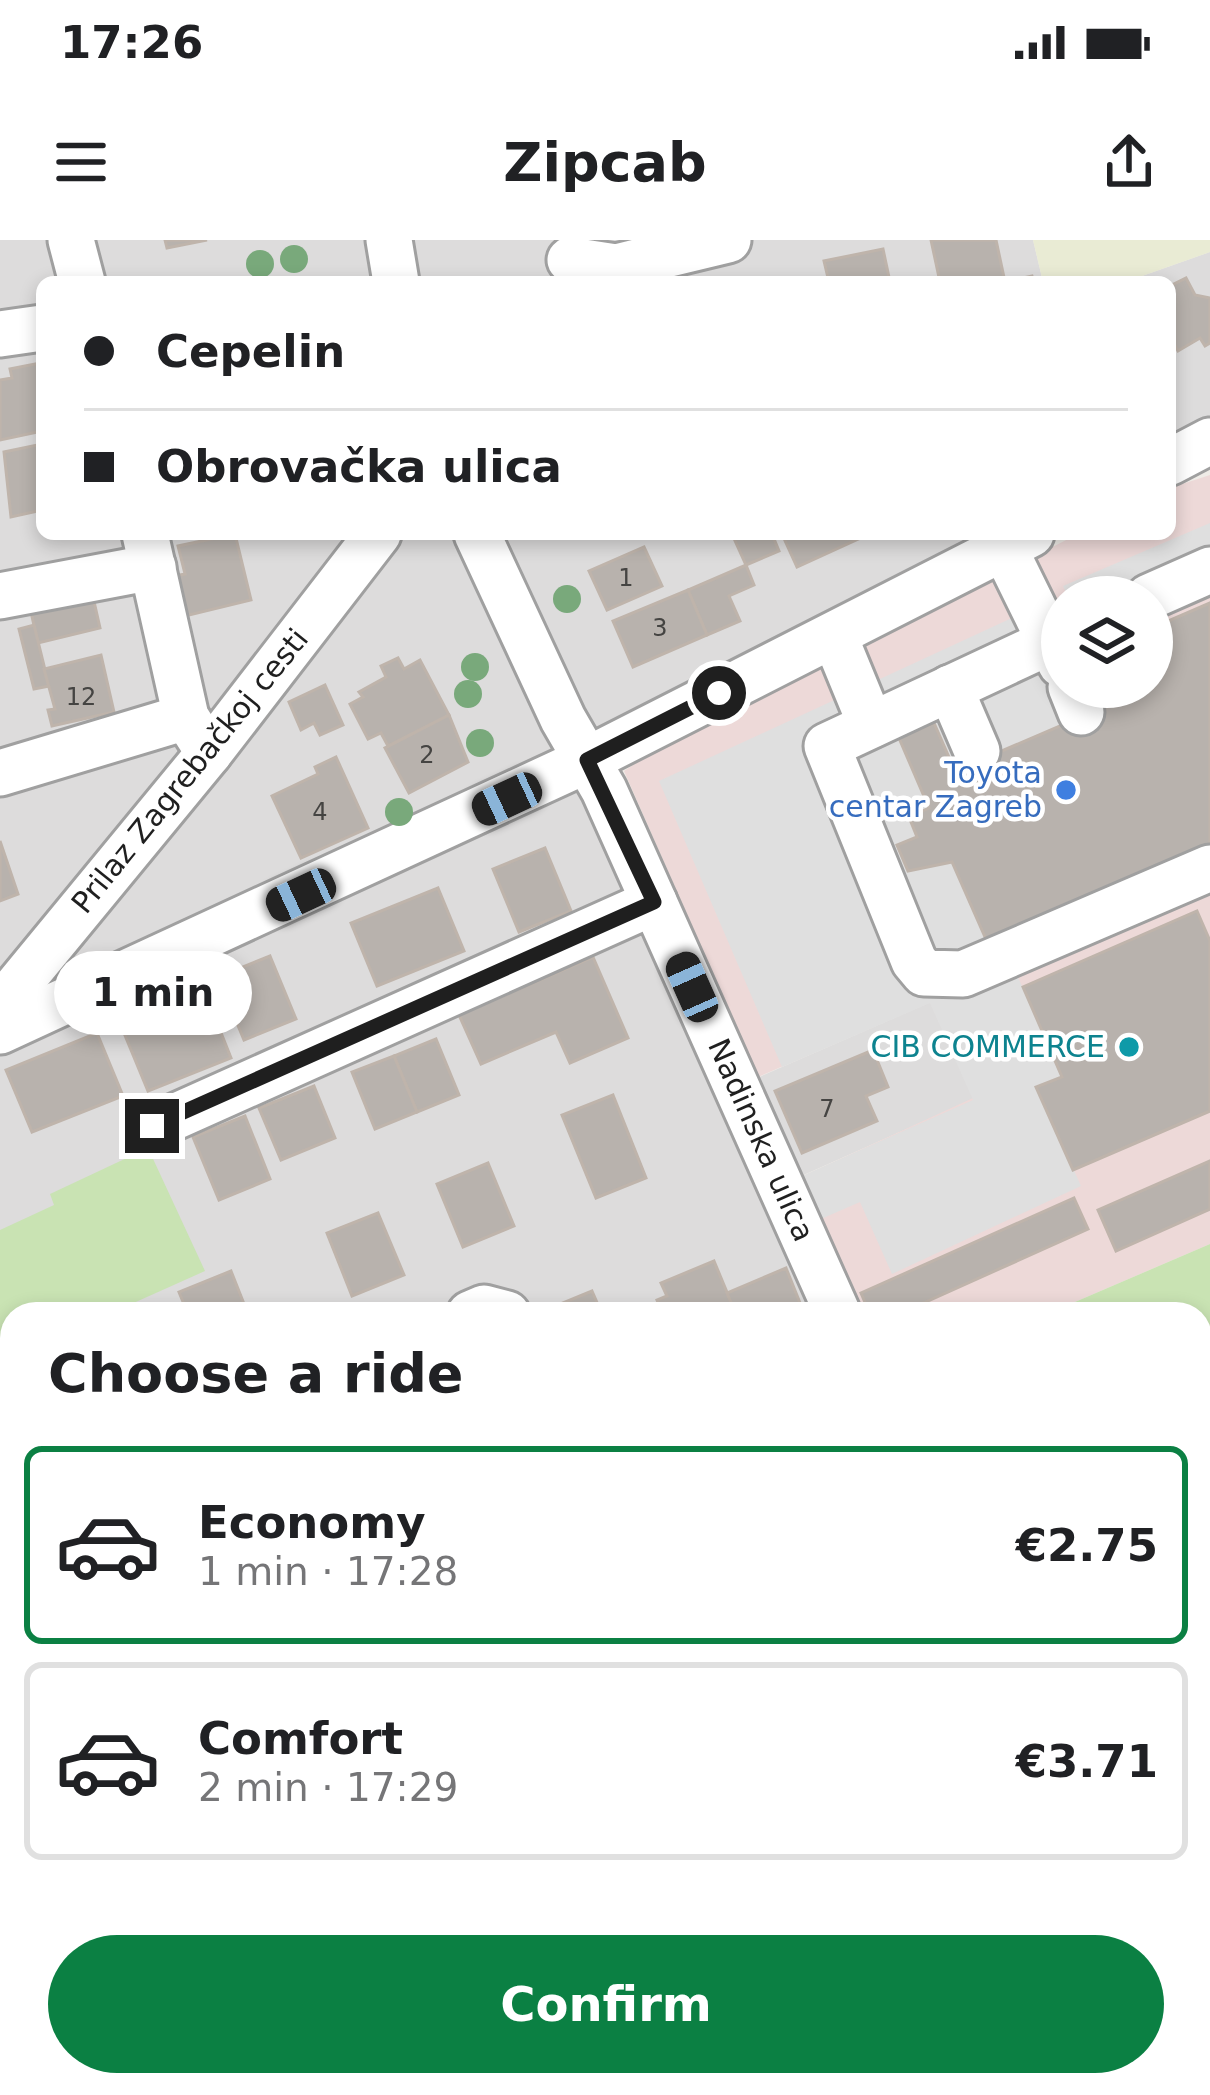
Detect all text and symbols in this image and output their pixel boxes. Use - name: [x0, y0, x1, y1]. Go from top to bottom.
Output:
- text: 17:26: [60, 16, 203, 69]
- icon: menu: [48, 129, 114, 195]
- icon: share: [1096, 129, 1162, 195]
- text: Zipcab: [503, 131, 707, 194]
- text: Cepelin: [156, 325, 345, 378]
- text: Obrovačka ulica: [156, 440, 562, 493]
- house number: 1: [618, 564, 634, 592]
- map controls: [1041, 576, 1173, 708]
- button: layers: [1041, 576, 1173, 708]
- house number: 3: [652, 614, 668, 642]
- street label: Prilaz Zagrebačkoj cesti: [64, 622, 315, 920]
- route start: [692, 666, 746, 720]
- house number: 12: [66, 683, 96, 711]
- house number: 2: [419, 741, 435, 769]
- place label: Toyota centar Zagreb: [829, 755, 1042, 824]
- car: [467, 767, 547, 831]
- marker: Toyota centar Zagreb: [1053, 777, 1079, 803]
- house number: 4: [312, 798, 328, 826]
- car: [261, 863, 341, 927]
- car: [661, 947, 723, 1027]
- callout: 1 min: [53, 952, 251, 1036]
- text: 1 min: [92, 970, 214, 1015]
- place label: CIB COMMERCE: [871, 1029, 1105, 1064]
- street label: Nadinska ulica: [701, 1033, 822, 1247]
- marker: CIB COMMERCE: [1116, 1034, 1142, 1060]
- house number: 7: [819, 1095, 835, 1123]
- route end: [125, 1099, 179, 1153]
- text: Choose a ride: [48, 1342, 464, 1405]
- icon: car: [54, 1491, 162, 1599]
- text: Economy: [198, 1496, 426, 1549]
- text: €2.75: [1016, 1519, 1158, 1572]
- text: 1 min · 17:28: [198, 1549, 458, 1594]
- icon: car: [54, 1707, 162, 1815]
- text: Comfort: [198, 1712, 403, 1765]
- text: €3.71: [1016, 1735, 1158, 1788]
- text: 2 min · 17:29: [198, 1765, 458, 1810]
- button: Confirm: [48, 1935, 1164, 2073]

